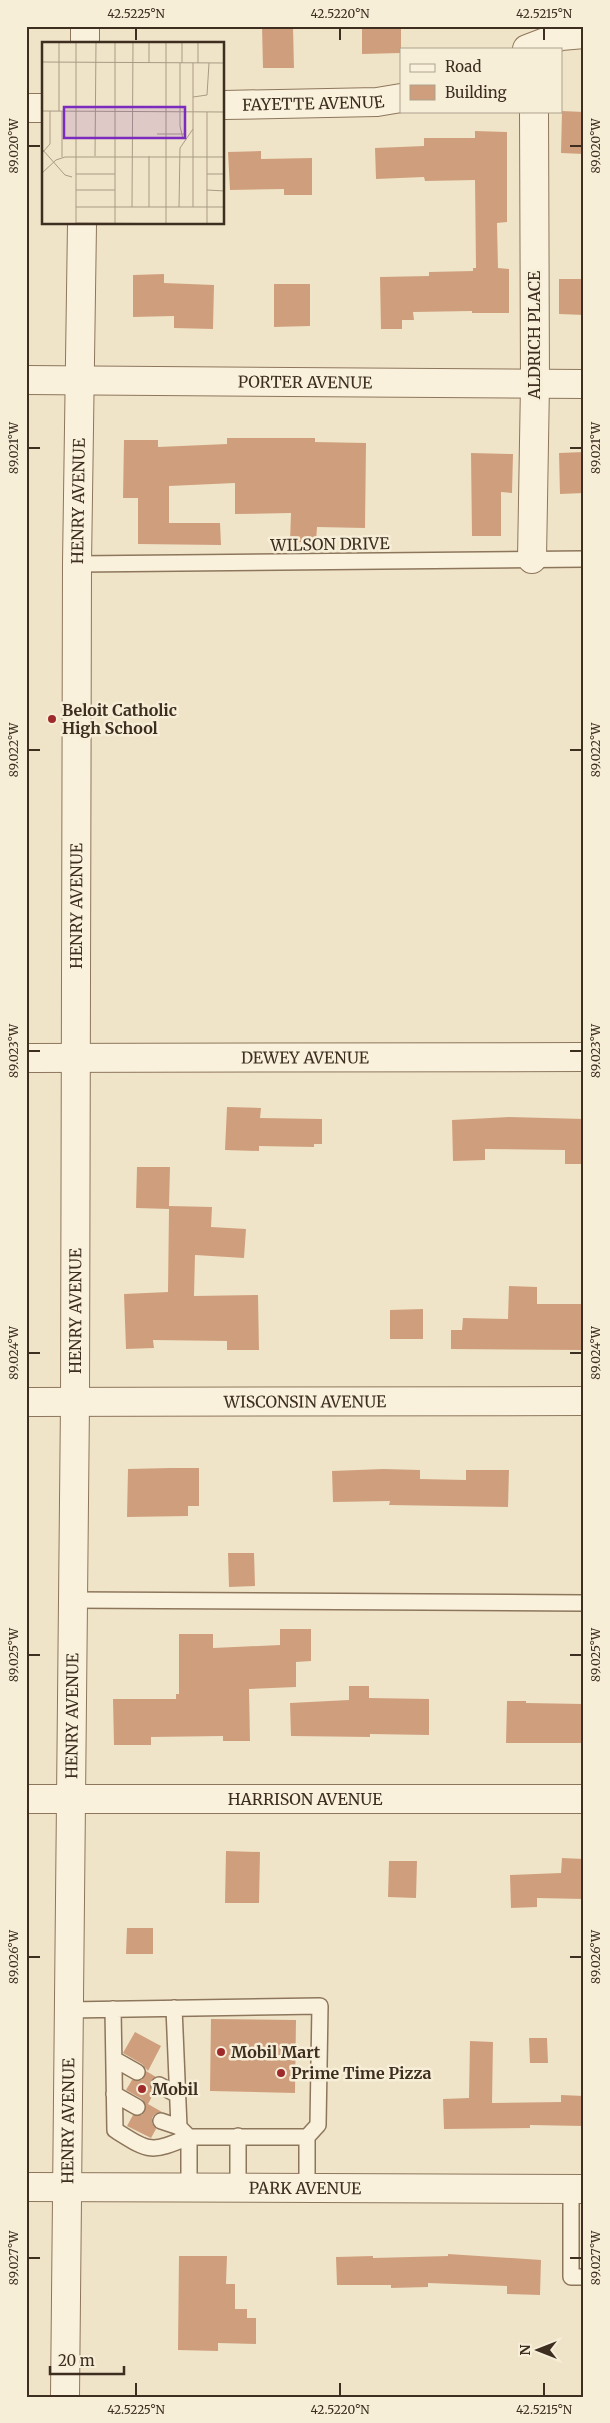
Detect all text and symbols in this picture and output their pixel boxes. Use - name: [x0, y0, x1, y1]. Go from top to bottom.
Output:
- text: 42.5225°N: [107, 6, 166, 21]
- text: 42.5220°N: [311, 6, 370, 21]
- text: 42.5215°N: [516, 6, 573, 21]
- inset map: [42, 42, 225, 225]
- legend: [400, 48, 562, 112]
- text: Road: [445, 57, 481, 76]
- text: Building: [445, 83, 507, 102]
- street label: FAYETTE AVENUE: [242, 91, 386, 115]
- text: 89.020°W: [6, 117, 21, 174]
- text: 89.020°W: [588, 117, 603, 174]
- street label: ALDRICH PLACE: [524, 270, 544, 400]
- street label: PORTER AVENUE: [238, 372, 373, 392]
- text: 89.021°W: [6, 421, 21, 474]
- text: 89.021°W: [588, 421, 603, 474]
- street label: HENRY AVENUE: [67, 437, 89, 564]
- street label: WILSON DRIVE: [269, 533, 391, 555]
- place label: Beloit Catholic High School: [62, 700, 177, 738]
- marker: Beloit Catholic High School: [46, 713, 58, 725]
- text: 89.022°W: [6, 722, 21, 777]
- text: 89.022°W: [588, 722, 603, 777]
- street label: HENRY AVENUE: [66, 842, 86, 969]
- text: 89.023°W: [6, 1023, 21, 1078]
- text: 89.023°W: [588, 1023, 603, 1078]
- street label: DEWEY AVENUE: [241, 1047, 370, 1068]
- street label: HENRY AVENUE: [65, 1247, 85, 1374]
- text: 89.024°W: [6, 1325, 21, 1380]
- text: 89.024°W: [588, 1325, 603, 1380]
- street label: WISCONSIN AVENUE: [223, 1391, 387, 1412]
- text: 89.025°W: [6, 1627, 21, 1682]
- text: 89.025°W: [588, 1627, 603, 1682]
- street label: HENRY AVENUE: [61, 1652, 82, 1779]
- street label: HARRISON AVENUE: [228, 1789, 383, 1809]
- text: 89.026°W: [6, 1929, 21, 1984]
- text: 89.026°W: [588, 1929, 603, 1984]
- place label: Mobil Mart: [231, 2042, 321, 2062]
- marker: Mobil Mart: [215, 2046, 227, 2058]
- street label: HENRY AVENUE: [57, 2057, 78, 2184]
- place label: Prime Time Pizza: [291, 2063, 432, 2083]
- marker: Prime Time Pizza: [275, 2067, 287, 2079]
- place label: Mobil: [152, 2079, 198, 2099]
- marker: Mobil: [136, 2083, 148, 2095]
- street label: PARK AVENUE: [249, 2178, 362, 2198]
- text: 89.027°W: [6, 2230, 21, 2285]
- text: 89.027°W: [588, 2230, 603, 2285]
- north arrow: [512, 2326, 562, 2376]
- scale bar: [50, 2343, 124, 2375]
- text: N: [516, 2344, 534, 2356]
- text: 20 m: [58, 2351, 95, 2370]
- text: 42.5225°N: [107, 2402, 166, 2417]
- text: 42.5220°N: [311, 2402, 370, 2417]
- text: 42.5215°N: [516, 2402, 573, 2417]

